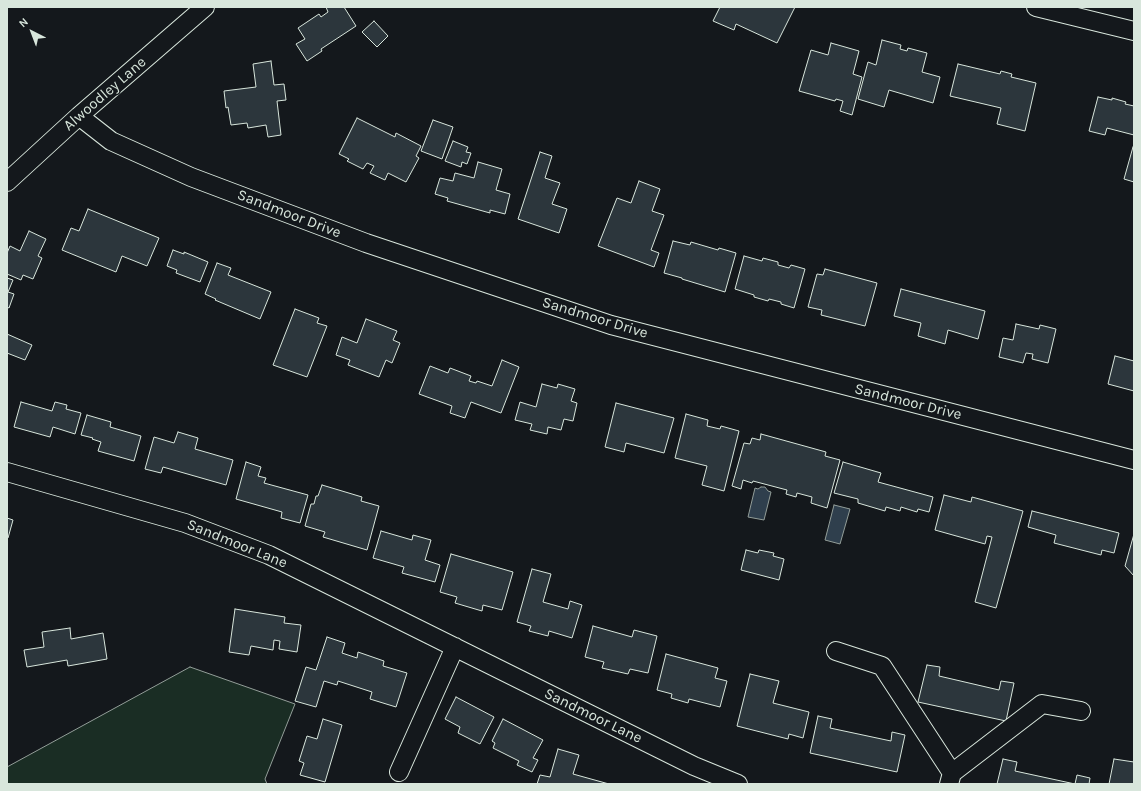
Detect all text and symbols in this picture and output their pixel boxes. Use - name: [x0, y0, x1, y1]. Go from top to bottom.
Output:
- north arrow: [12, 12, 52, 52]
- text: N: [16, 15, 31, 30]
- street label: Alwoodley Lane: [60, 53, 150, 135]
- street label: Sandmoor Drive: [235, 186, 343, 242]
- street label: Sandmoor Drive: [540, 293, 650, 343]
- street label: Sandmoor Drive: [853, 380, 963, 424]
- street label: Sandmoor Lane: [184, 516, 290, 572]
- street label: Sandmoor Lane: [541, 685, 645, 747]

